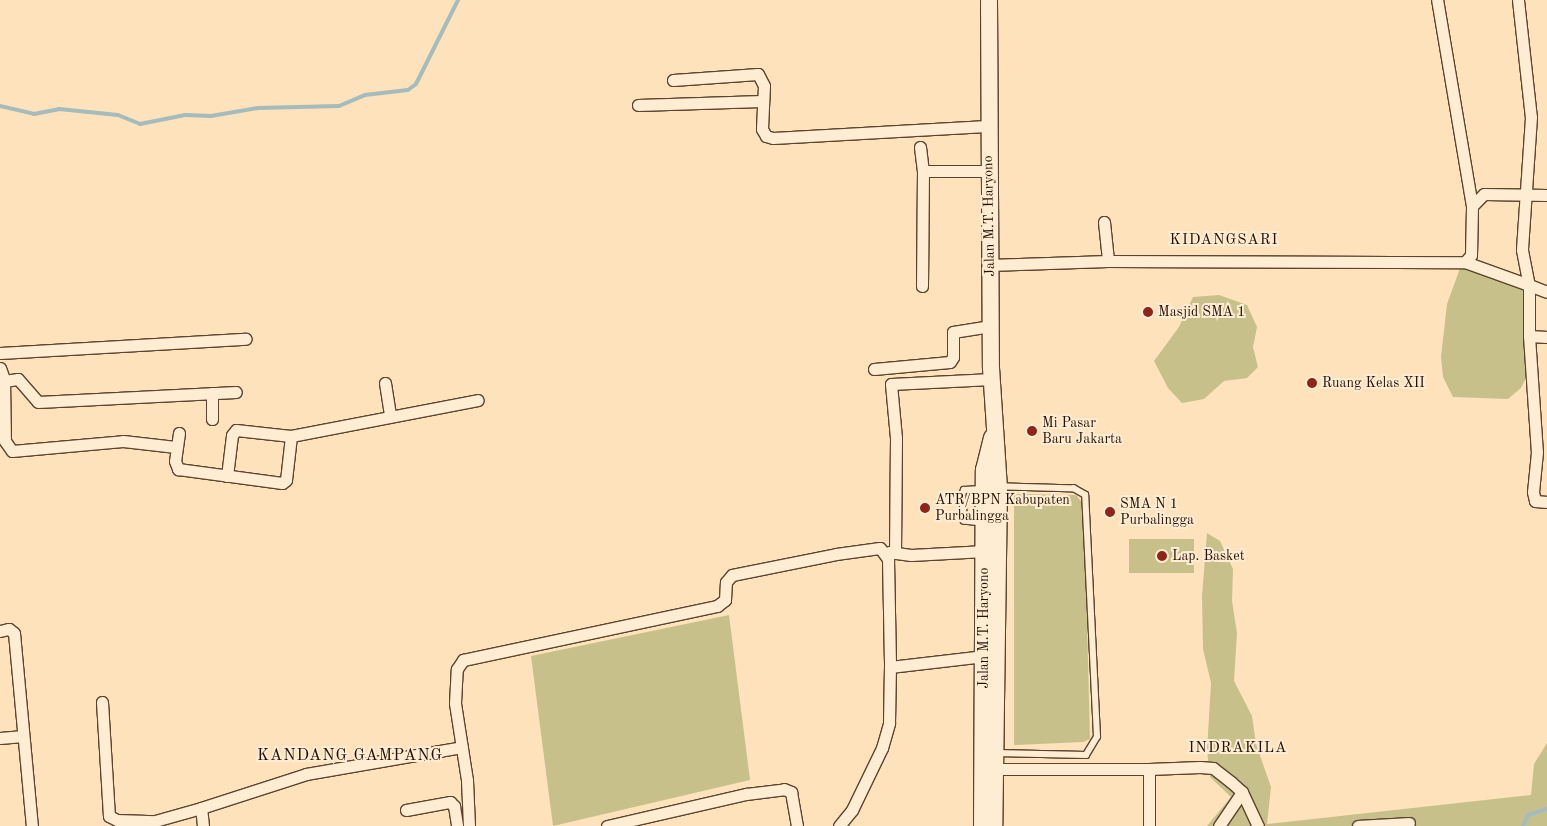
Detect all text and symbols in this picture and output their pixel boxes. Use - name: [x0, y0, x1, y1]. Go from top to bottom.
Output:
- street label: Jalan M.T. Haryono: [980, 155, 998, 277]
- district label: KIDANGSARI: [1168, 232, 1280, 250]
- place label: Masjid SMA 1: [1158, 304, 1245, 320]
- marker: Masjid SMA 1: [1142, 306, 1154, 318]
- place label: Ruang Kelas XII: [1322, 375, 1425, 391]
- marker: Ruang Kelas XII: [1306, 377, 1318, 389]
- place label: Mi Pasar Baru Jakarta: [1042, 415, 1122, 448]
- marker: Mi Pasar Baru Jakarta: [1026, 425, 1038, 437]
- place label: ATR/BPN Kabupaten Purbalingga: [935, 492, 1070, 524]
- place label: SMA N 1 Purbalingga: [1120, 496, 1194, 528]
- marker: ATR/BPN Kabupaten Purbalingga: [919, 502, 931, 514]
- marker: SMA N 1 Purbalingga: [1104, 506, 1116, 518]
- place label: Lap. Basket: [1172, 548, 1245, 564]
- marker: Lap. Basket: [1156, 550, 1168, 562]
- street label: Jalan M.T. Haryono: [976, 567, 992, 689]
- district label: INDRAKILA: [1187, 740, 1289, 758]
- district label: KANDANG GAMPANG: [255, 746, 445, 766]

